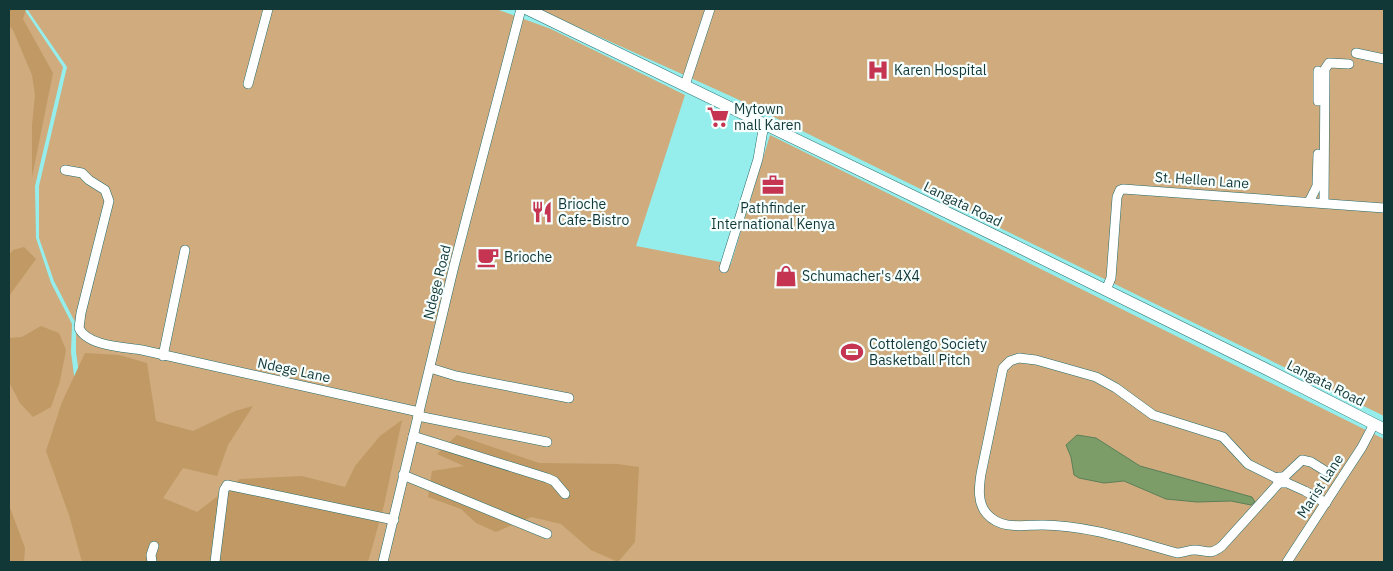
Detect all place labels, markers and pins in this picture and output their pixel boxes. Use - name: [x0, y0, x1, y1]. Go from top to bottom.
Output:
- hospital icon: Karen Hospital: [865, 57, 891, 83]
- place label: Karen Hospital: [894, 61, 987, 79]
- place label: Mytown mall Karen: [734, 100, 801, 134]
- supermarket icon: Mytown mall Karen: [705, 104, 731, 130]
- office icon: Pathfinder International Kenya: [760, 172, 786, 198]
- place label: Brioche Cafe-Bistro: [558, 195, 629, 229]
- restaurant icon: Brioche Cafe-Bistro: [529, 199, 555, 225]
- place label: Pathfinder International Kenya: [711, 199, 835, 233]
- cafe icon: Brioche: [475, 244, 501, 270]
- place label: Brioche: [504, 248, 553, 266]
- shop icon: Schumacher's 4X4: [773, 263, 799, 289]
- place label: Schumacher's 4X4: [802, 267, 920, 285]
- place label: Cottolengo Society Basketball Pitch: [869, 335, 987, 369]
- sports icon: Cottolengo Society Basketball Pitch: [839, 339, 865, 365]

